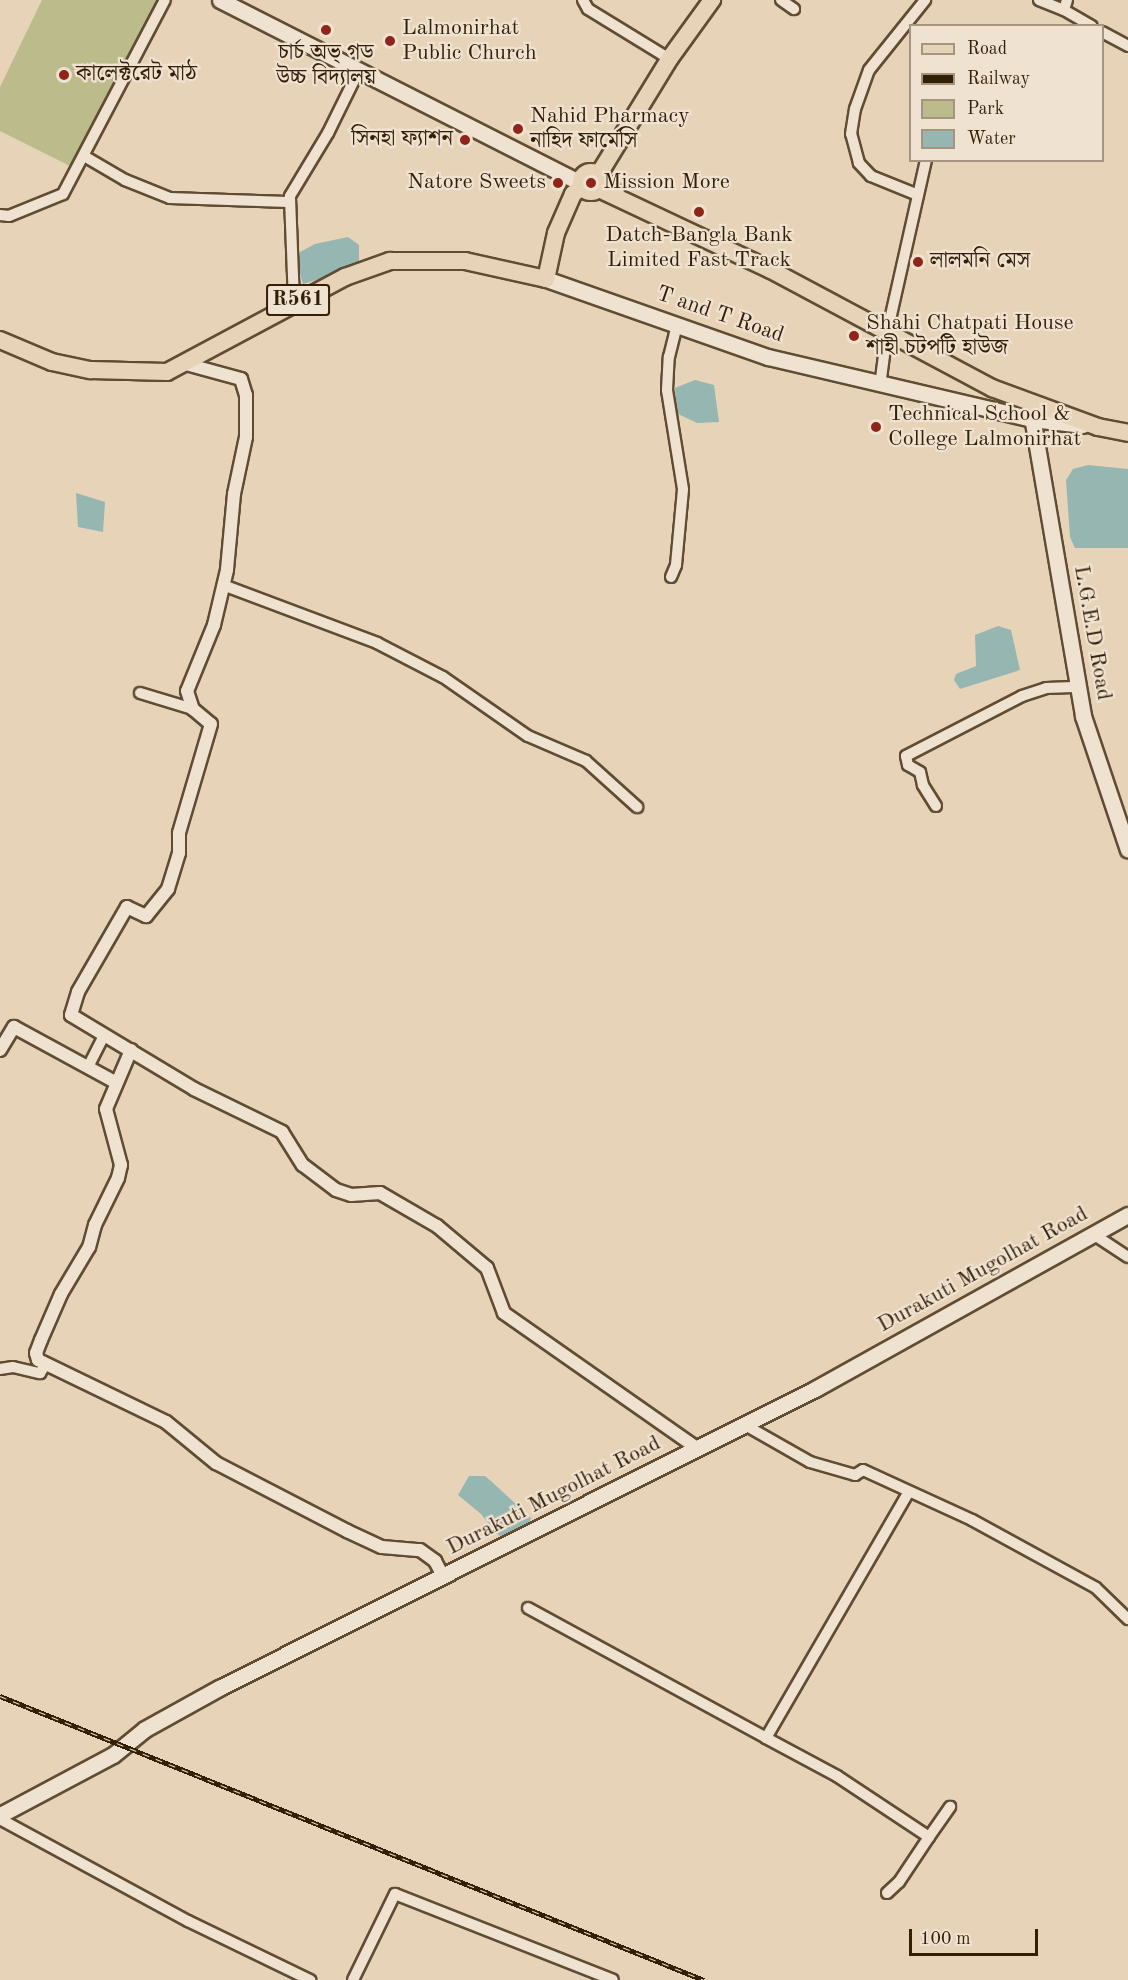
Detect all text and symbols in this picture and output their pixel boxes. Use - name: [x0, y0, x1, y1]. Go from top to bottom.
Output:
- place label: Lalmonirhat Public Church: [402, 15, 537, 66]
- marker: চার্চ অভ্ গড ‍উচ্চ বিদ্যালয়: [319, 23, 333, 37]
- legend: [909, 24, 1104, 162]
- marker: Lalmonirhat Public Church: [383, 34, 397, 48]
- place label: চার্চ অভ্ গড ‍উচ্চ বিদ্যালয়: [276, 40, 376, 92]
- text: Road: [967, 40, 1007, 58]
- place label: কালেক্টরেট মাঠ: [76, 62, 197, 88]
- marker: কালেক্টরেট মাঠ: [57, 68, 71, 82]
- text: Railway: [967, 70, 1030, 88]
- text: Park: [967, 100, 1004, 118]
- place label: Nahid Pharmacy নাহিদ ফার্মেসি: [530, 103, 690, 154]
- marker: Nahid Pharmacy নাহিদ ফার্মেসি: [511, 122, 525, 136]
- place label: সিনহা ফ্যাশন: [351, 127, 453, 153]
- text: Water: [967, 130, 1016, 148]
- marker: সিনহা ফ্যাশন: [458, 133, 472, 147]
- place label: Natore Sweets: [407, 170, 546, 196]
- place label: Mission More: [603, 170, 730, 196]
- marker: Natore Sweets: [551, 176, 565, 190]
- marker: Mission More: [584, 176, 598, 190]
- marker: Datch-Bangla Bank Limited Fast Track: [692, 205, 706, 219]
- place label: Datch-Bangla Bank Limited Fast Track: [605, 222, 793, 274]
- place label: লালমনি মেস: [930, 249, 1030, 275]
- marker: লালমনি মেস: [911, 255, 925, 269]
- street label: T and T Road: [653, 281, 787, 349]
- road number: R561: [265, 282, 331, 318]
- place label: Shahi Chatpati House শাহী চটপটি হাউজ: [866, 310, 1074, 362]
- marker: Shahi Chatpati House শাহী চটপটি হাউজ: [847, 329, 861, 343]
- place label: Technical School & College Lalmonirhat: [888, 401, 1081, 452]
- marker: Technical School & College Lalmonirhat: [869, 420, 883, 434]
- street label: L.G.E.D Road: [1067, 563, 1117, 703]
- street label: Durakuti Mugolhat Road: [873, 1201, 1093, 1339]
- street label: Durakuti Mugolhat Road: [443, 1431, 665, 1561]
- scale bar: [912, 1917, 1041, 1955]
- text: 100 m: [920, 1930, 971, 1948]

